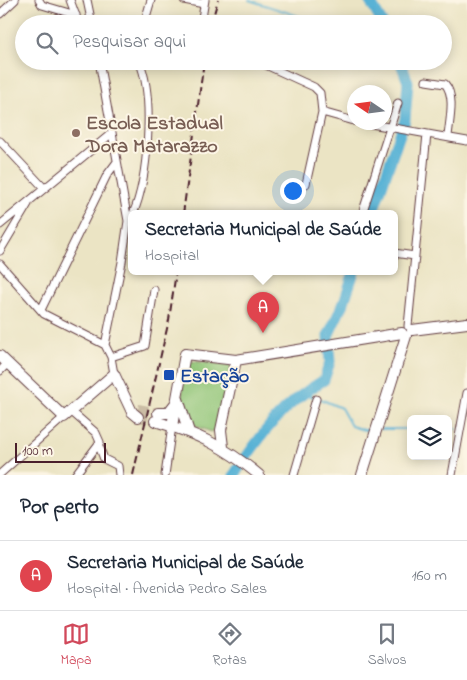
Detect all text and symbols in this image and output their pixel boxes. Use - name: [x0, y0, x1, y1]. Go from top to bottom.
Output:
- search box: [15, 15, 452, 70]
- icon: search: [33, 29, 61, 57]
- text: Pesquisar aqui: [73, 29, 186, 56]
- north arrow: [347, 85, 392, 130]
- place label: Escola Estadual Dora Matarazzo: [85, 110, 223, 162]
- marker: Escola Estadual Dora Matarazzo: [70, 127, 82, 139]
- your location: [280, 178, 306, 204]
- popup: [128, 210, 398, 275]
- text: Secretaria Municipal de Saúde: [145, 217, 381, 244]
- text: Hospital: [145, 244, 199, 268]
- pin: A: [247, 292, 279, 333]
- place label: Estação: [180, 363, 249, 392]
- marker: Estação: [162, 368, 176, 382]
- map controls: [407, 415, 452, 460]
- button: layers: [407, 415, 452, 460]
- scale bar: [15, 440, 106, 463]
- text: 100 m: [22, 441, 53, 462]
- text: Por perto: [20, 493, 99, 523]
- text: Secretaria Municipal de Saúde: [67, 550, 303, 577]
- text: A: [31, 564, 41, 588]
- text: 160 m: [412, 564, 447, 588]
- text: Hospital · Avenida Pedro Sales: [67, 577, 267, 601]
- tab: Mapa: [60, 620, 92, 671]
- tab: Rotas: [213, 620, 247, 671]
- tab: Salvos: [368, 620, 407, 671]

